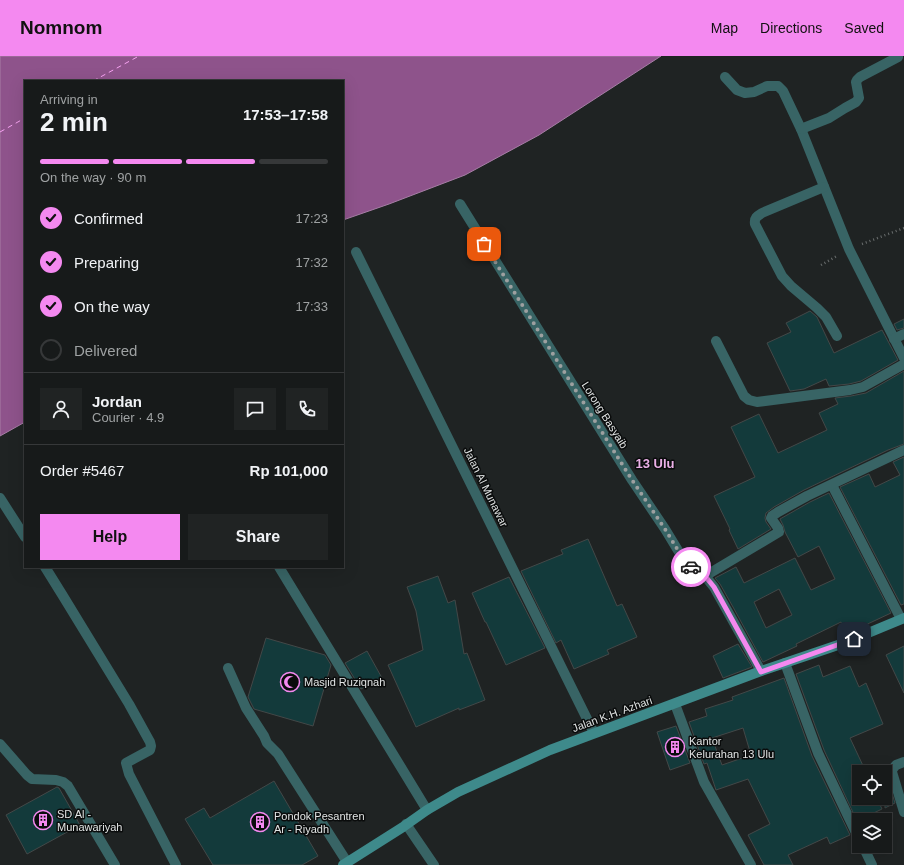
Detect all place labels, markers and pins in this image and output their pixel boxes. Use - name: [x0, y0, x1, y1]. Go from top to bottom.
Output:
- pin: [467, 227, 501, 261]
- pin: [837, 622, 871, 656]
- mosque icon: Masjid Ruziqnah: [279, 671, 301, 693]
- place label: Masjid Ruziqnah: [304, 676, 385, 688]
- place label: Kantor Kelurahan 13 Ulu: [689, 735, 774, 760]
- building icon: Kantor Kelurahan 13 Ulu: [664, 736, 686, 758]
- place label: SD Al - Munawariyah: [57, 808, 122, 833]
- building icon: SD Al - Munawariyah: [32, 809, 54, 831]
- place label: Pondok Pesantren Ar - Riyadh: [274, 810, 365, 835]
- building icon: Pondok Pesantren Ar - Riyadh: [249, 811, 271, 833]

